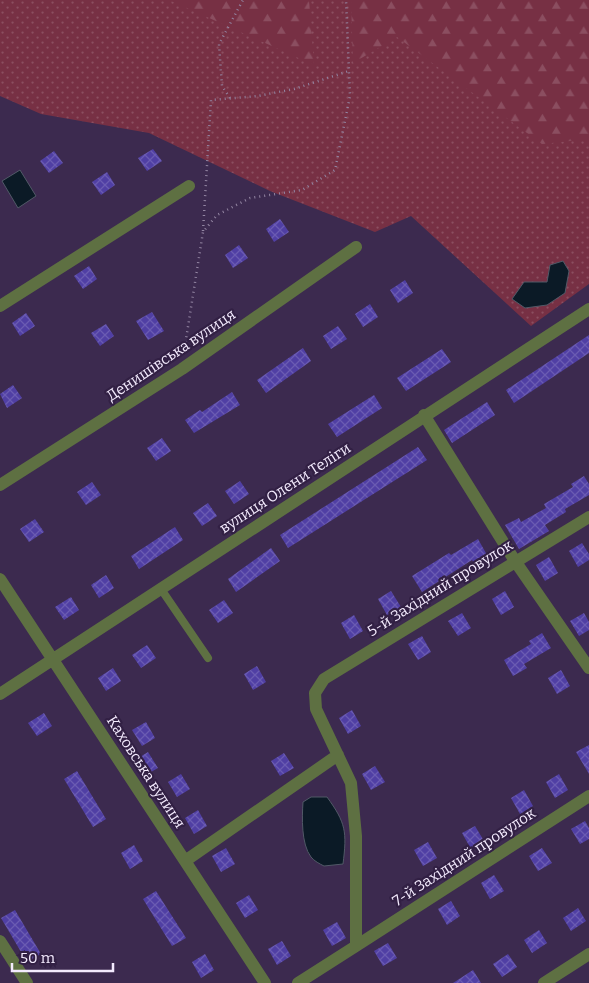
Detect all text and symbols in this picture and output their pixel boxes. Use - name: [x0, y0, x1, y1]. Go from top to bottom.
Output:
- street label: Денишівська вулиця: [103, 305, 239, 405]
- street label: вулиця Олени Теліги: [216, 439, 354, 537]
- street label: 5-й Західний провулок: [364, 536, 516, 640]
- street label: Каховська вулиця: [103, 712, 189, 832]
- street label: 7-й Західний провулок: [389, 804, 539, 910]
- scale bar: [12, 940, 114, 972]
- text: 50 m: [20, 949, 56, 967]

